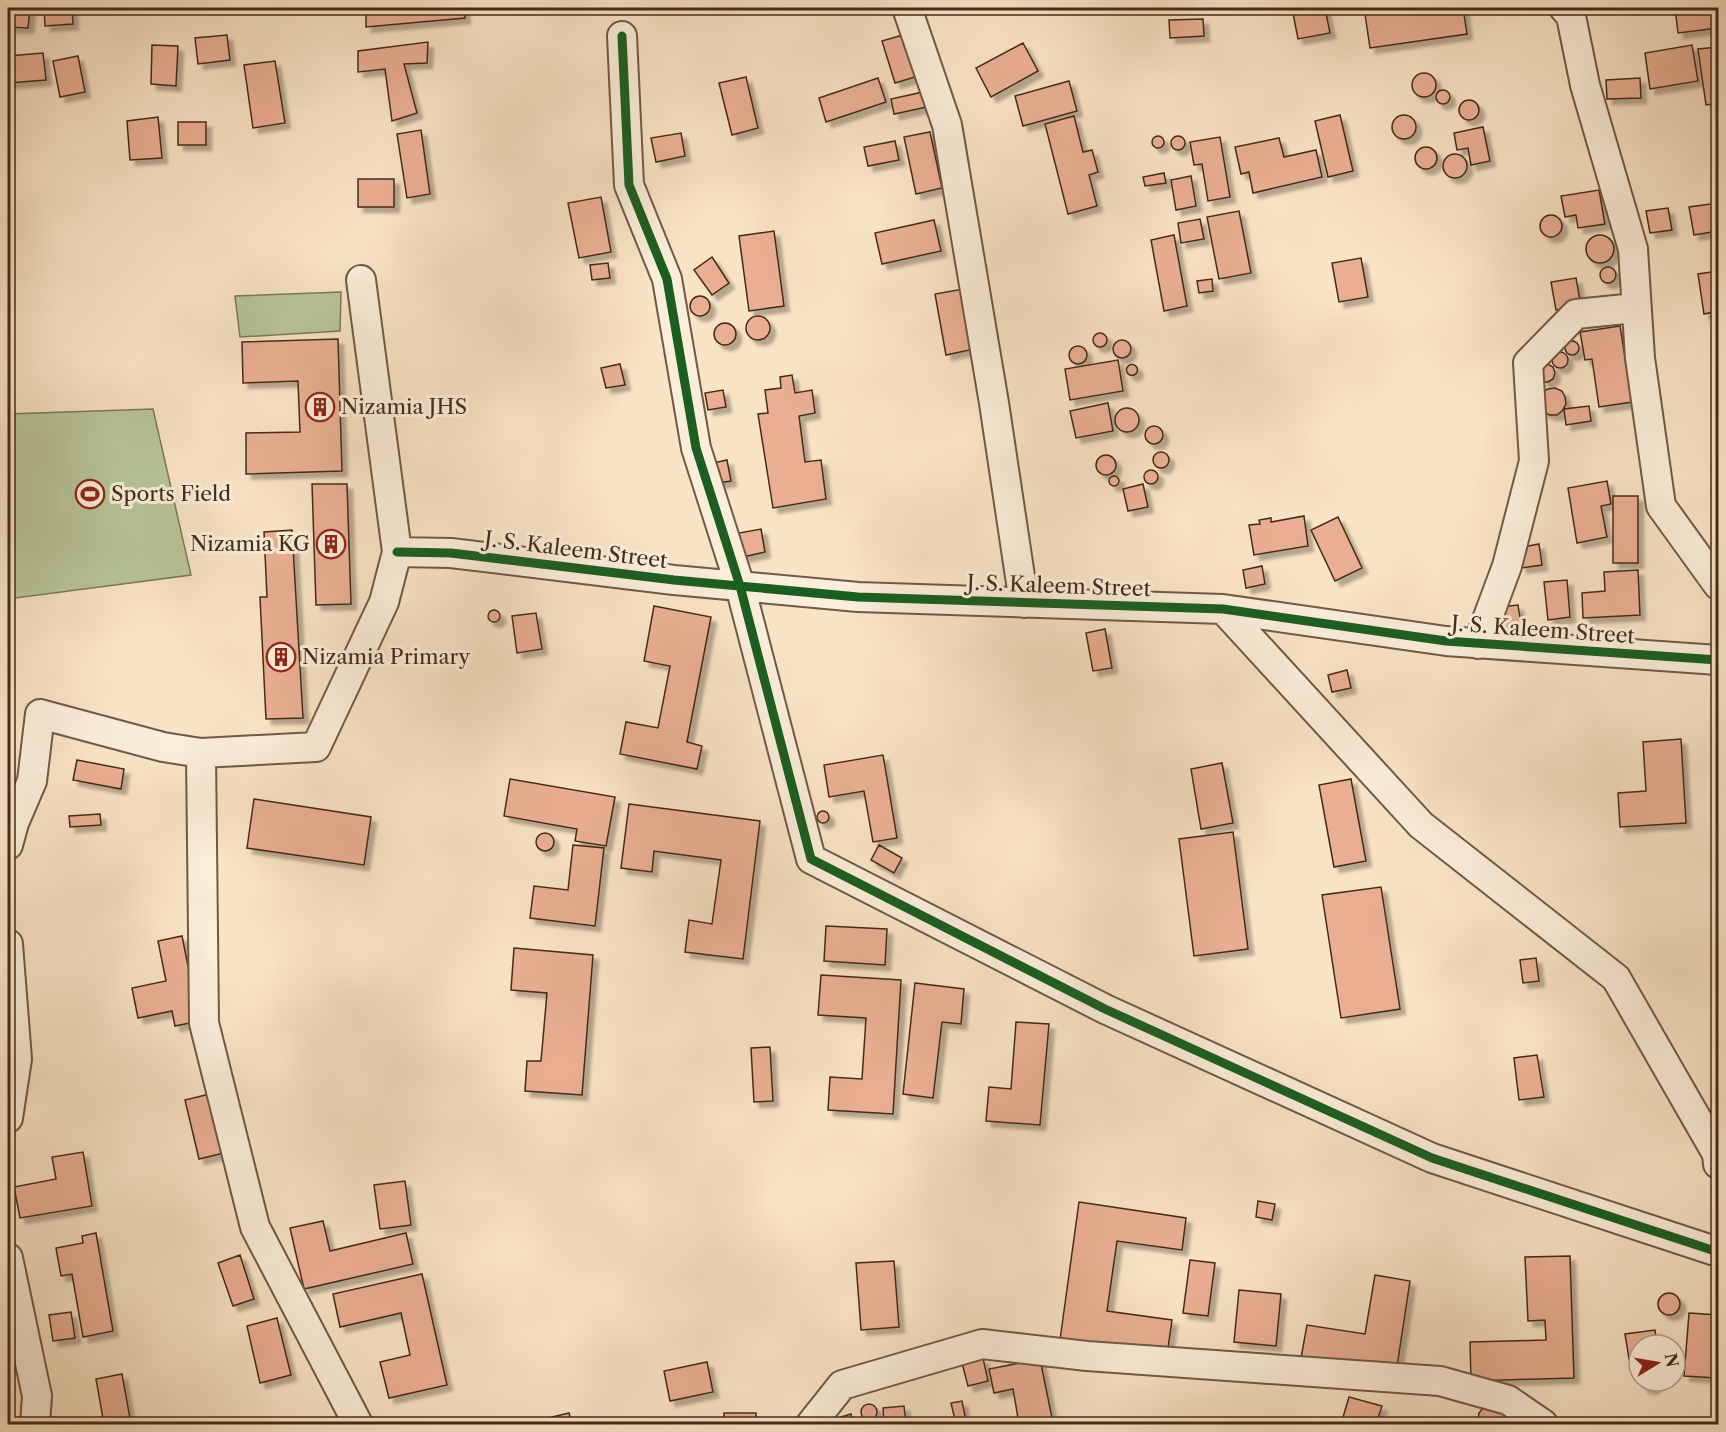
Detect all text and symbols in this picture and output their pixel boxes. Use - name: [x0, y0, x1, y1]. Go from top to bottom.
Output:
- building icon: Nizamia JHS: [304, 391, 336, 423]
- place label: Nizamia JHS: [341, 394, 467, 419]
- sports icon: Sports Field: [74, 478, 106, 510]
- place label: Sports Field: [111, 481, 231, 506]
- street label: J. S. Kaleem Street: [480, 526, 669, 573]
- building icon: Nizamia KG: [315, 528, 347, 560]
- place label: Nizamia KG: [190, 531, 310, 556]
- street label: J. S. Kaleem Street: [964, 570, 1152, 601]
- street label: J. S. Kaleem Street: [1447, 610, 1636, 648]
- building icon: Nizamia Primary: [265, 641, 297, 673]
- place label: Nizamia Primary: [302, 644, 470, 669]
- north arrow: [1627, 1333, 1687, 1393]
- text: N: [1661, 1351, 1683, 1369]

